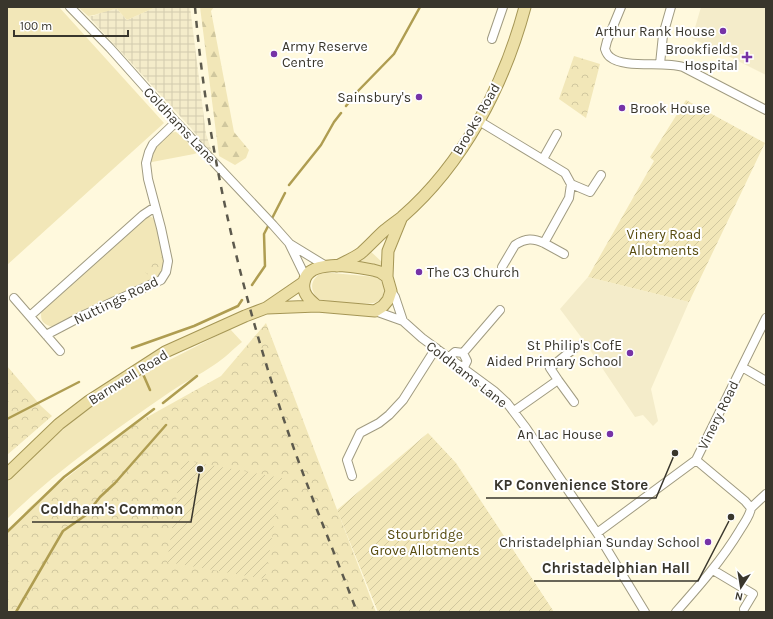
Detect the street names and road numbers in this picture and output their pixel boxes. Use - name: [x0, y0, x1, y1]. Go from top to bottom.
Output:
- street label: Brooks Road: [449, 80, 504, 158]
- street label: Coldhams Lane: [140, 84, 219, 167]
- street label: Nuttings Road: [71, 273, 161, 328]
- street label: Coldhams Lane: [423, 337, 511, 411]
- street label: Barnwell Road: [85, 346, 171, 409]
- street label: Vinery Road: [694, 378, 742, 453]

